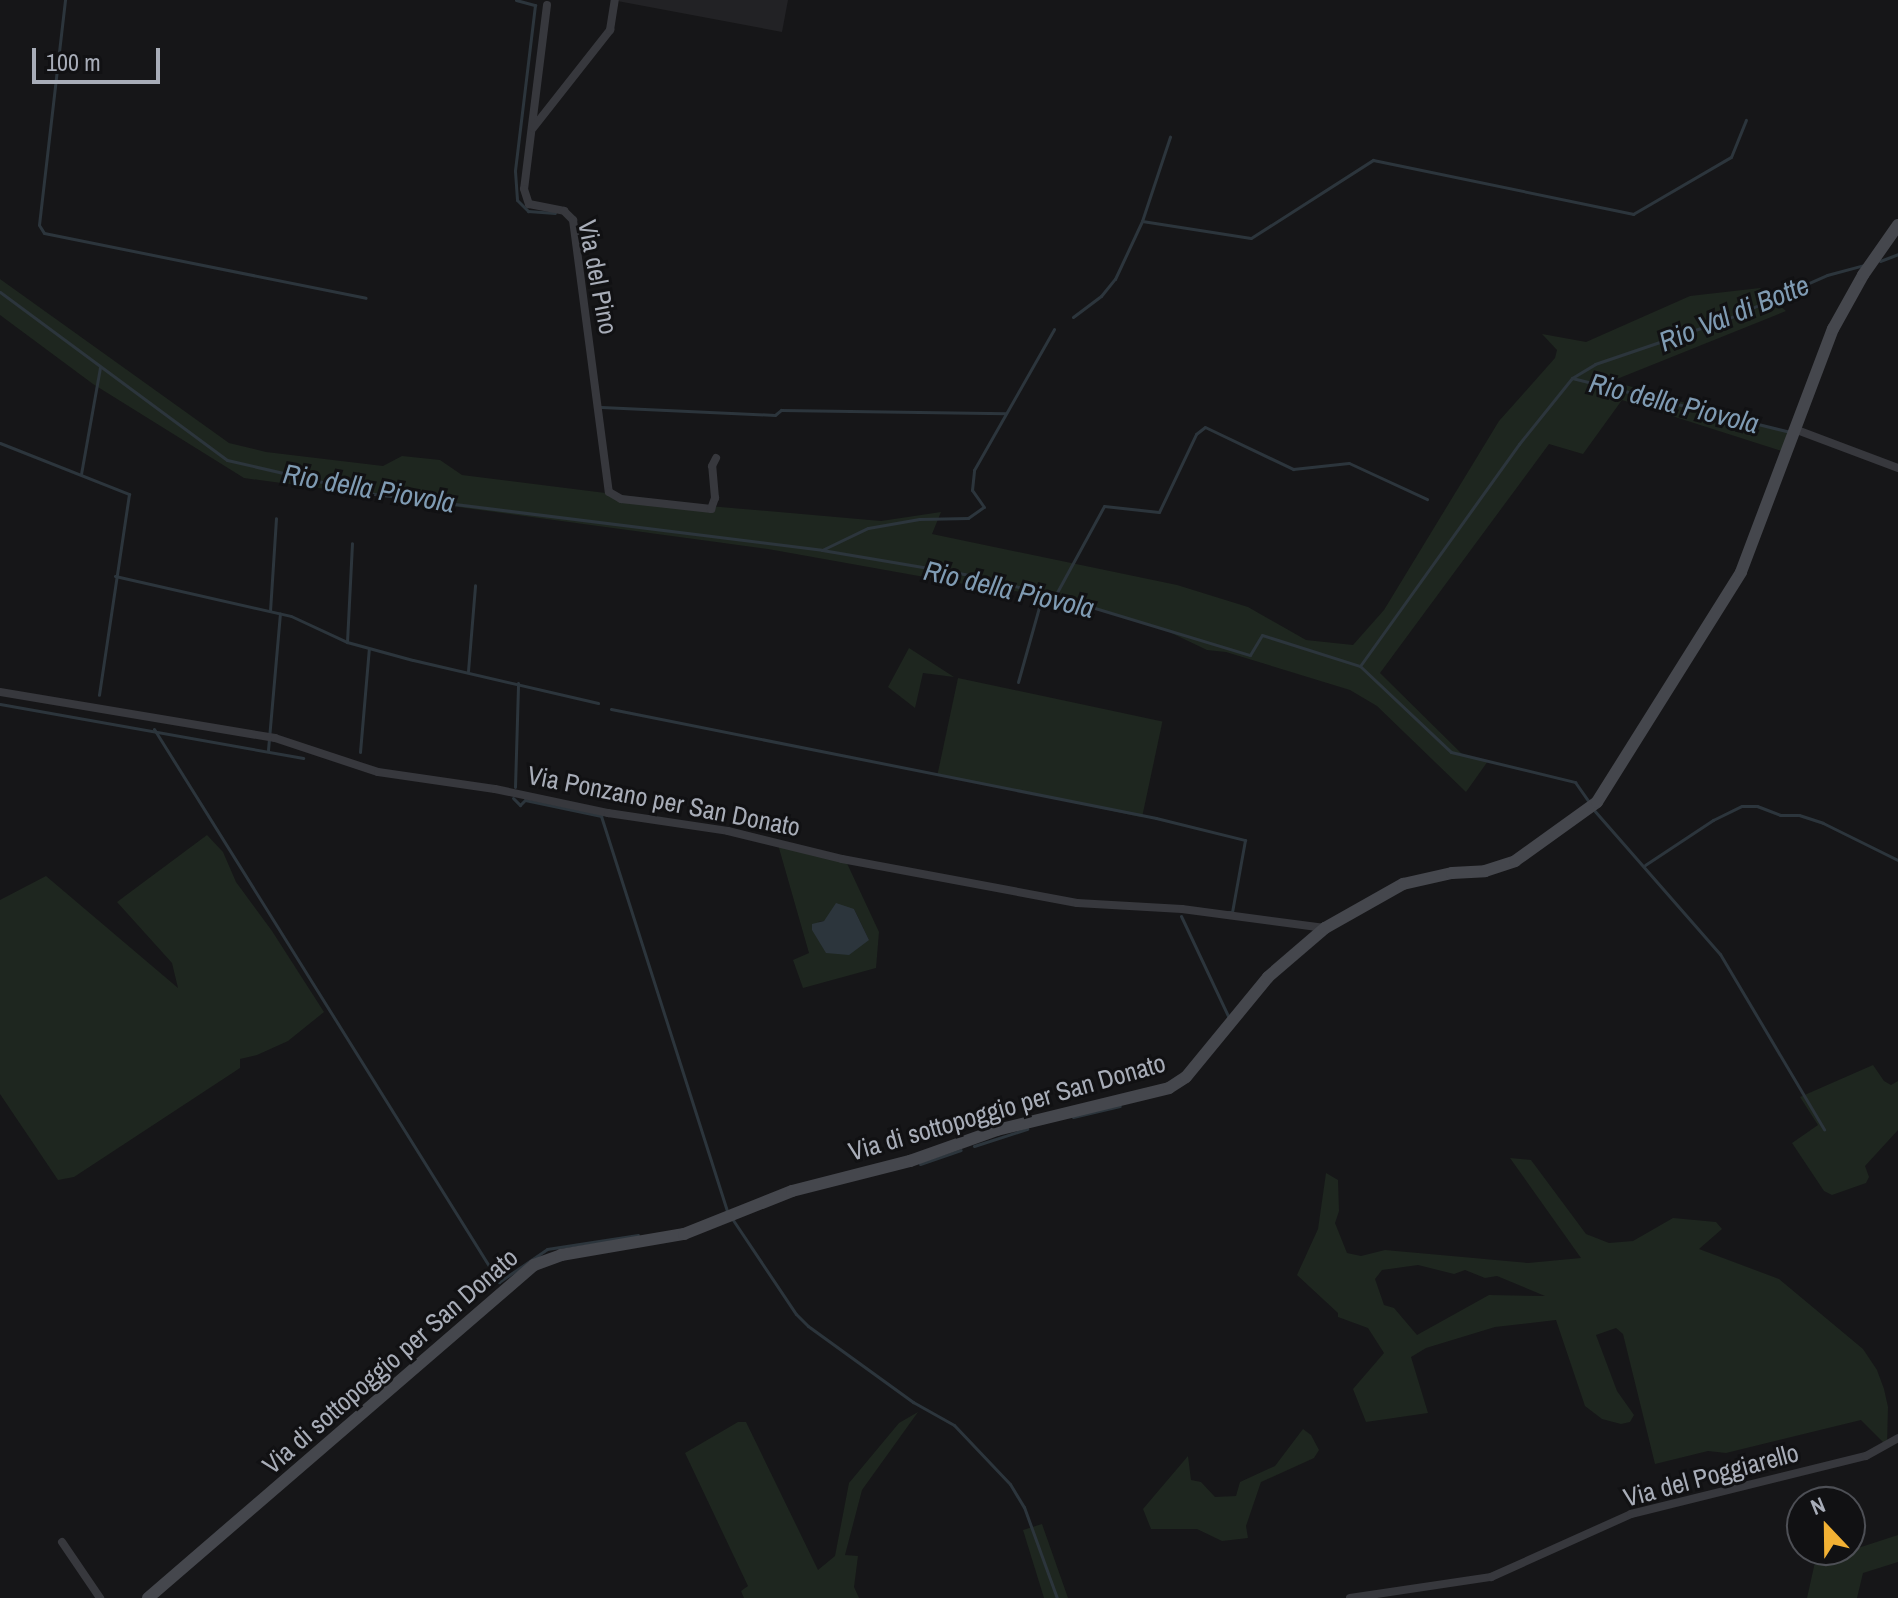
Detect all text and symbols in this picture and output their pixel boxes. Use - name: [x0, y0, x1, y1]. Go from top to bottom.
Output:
- scale bar: [36, 32, 164, 82]
- text: 100 m: [46, 46, 101, 78]
- street label: Via del Pino: [572, 217, 624, 337]
- water label: Rio Val di Botte: [1654, 268, 1814, 358]
- water label: Rio della Piovola: [1586, 366, 1762, 440]
- water label: Rio della Piovola: [281, 456, 457, 520]
- water label: Rio della Piovola: [921, 553, 1097, 625]
- street label: Via Ponzano per San Donato: [525, 759, 803, 843]
- street label: Via di sottopoggio per San Donato: [845, 1047, 1169, 1167]
- street label: Via di sottopoggio per San Donato: [256, 1242, 524, 1480]
- street label: Via del Poggiarello: [1620, 1437, 1802, 1513]
- north arrow: [1786, 1486, 1866, 1566]
- text: N: [1806, 1489, 1829, 1522]

